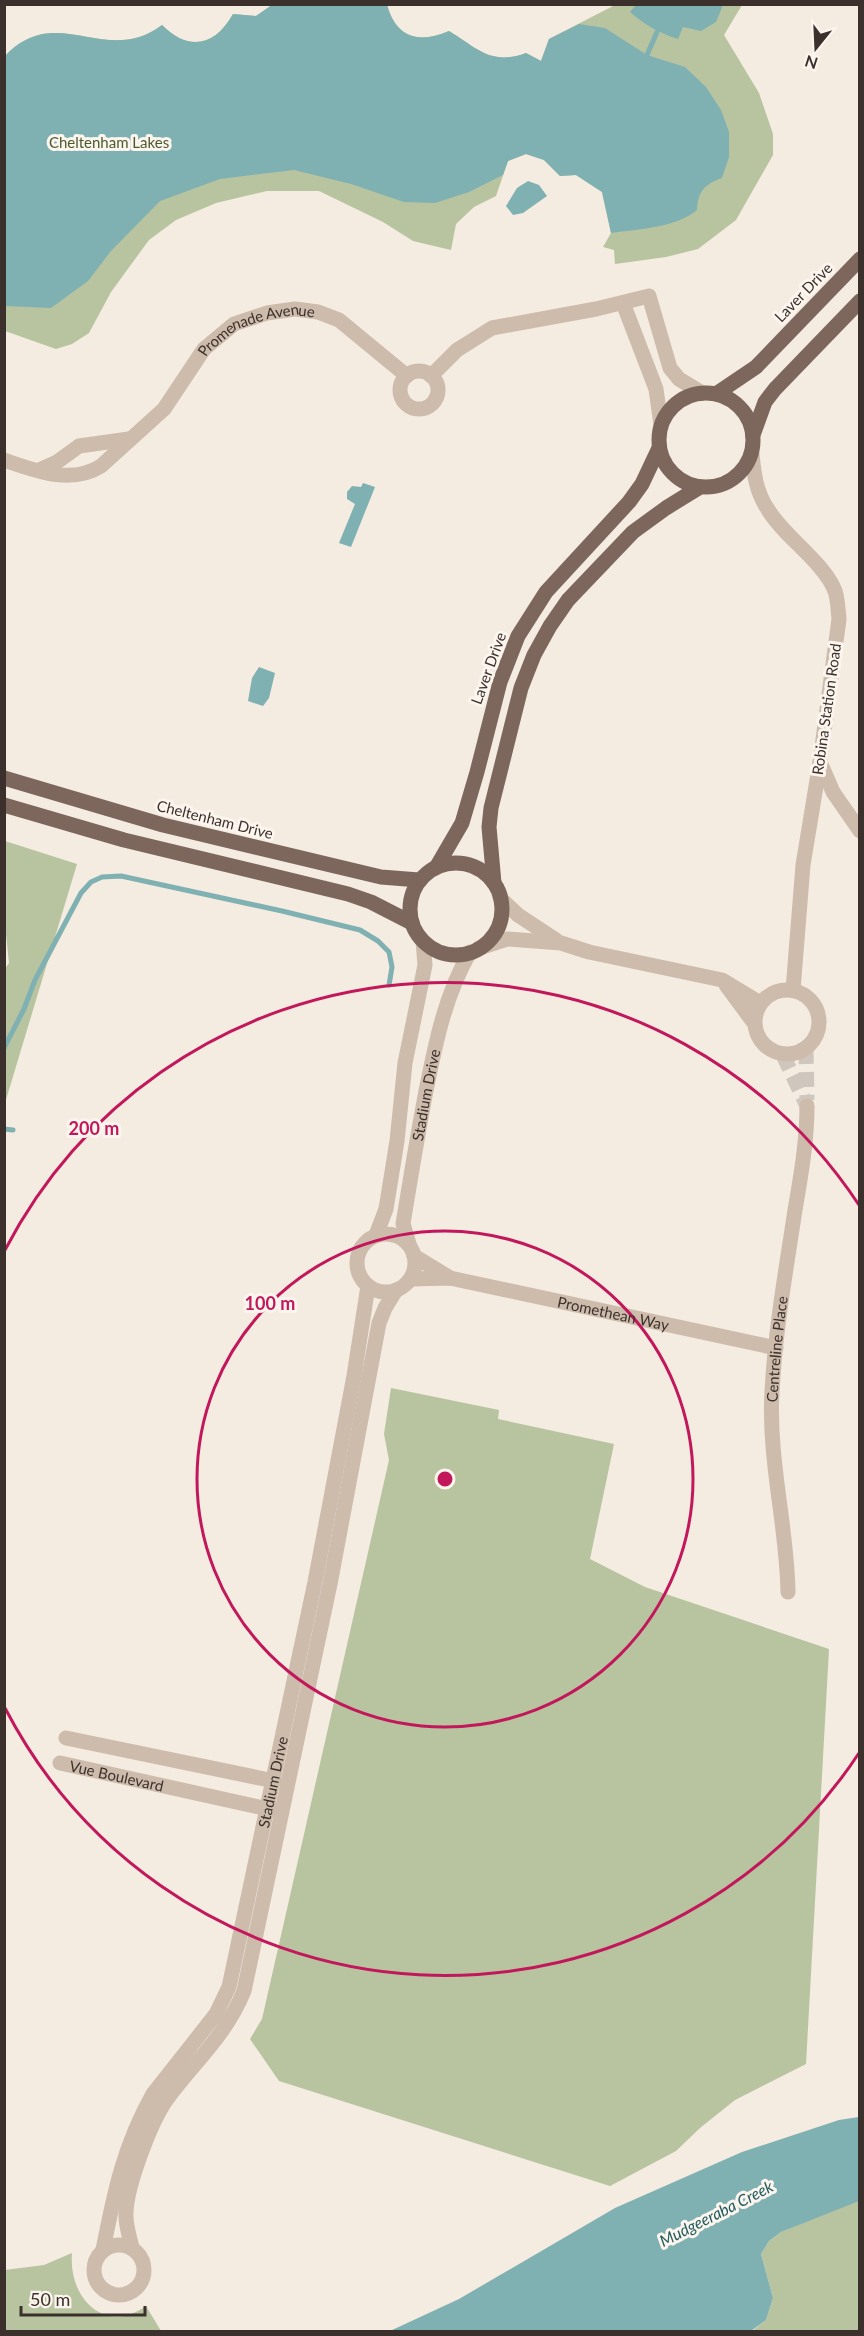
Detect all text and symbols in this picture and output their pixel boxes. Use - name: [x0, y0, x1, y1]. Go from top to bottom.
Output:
- north arrow: [786, 18, 846, 78]
- text: N: [802, 52, 820, 74]
- park label: Cheltenham Lakes: [49, 133, 169, 151]
- street label: Laver Drive: [770, 259, 836, 325]
- street label: Promenade Avenue: [193, 300, 316, 359]
- street label: Laver Drive: [467, 630, 509, 706]
- street label: Robina Station Road: [808, 642, 844, 776]
- street label: Cheltenham Drive: [155, 796, 275, 842]
- street label: Stadium Drive: [408, 1047, 443, 1142]
- text: 200 m: [69, 1117, 119, 1139]
- text: 100 m: [245, 1292, 295, 1314]
- street label: Promethean Way: [556, 1292, 671, 1334]
- street label: Centreline Place: [763, 1295, 791, 1403]
- centre of rings: [435, 1469, 455, 1489]
- street label: Stadium Drive: [254, 1735, 291, 1829]
- street label: Vue Boulevard: [68, 1756, 165, 1795]
- water label: Mudgeeraba Creek: [656, 2176, 776, 2250]
- scale bar: [21, 2279, 146, 2317]
- text: 50 m: [30, 2288, 70, 2310]

